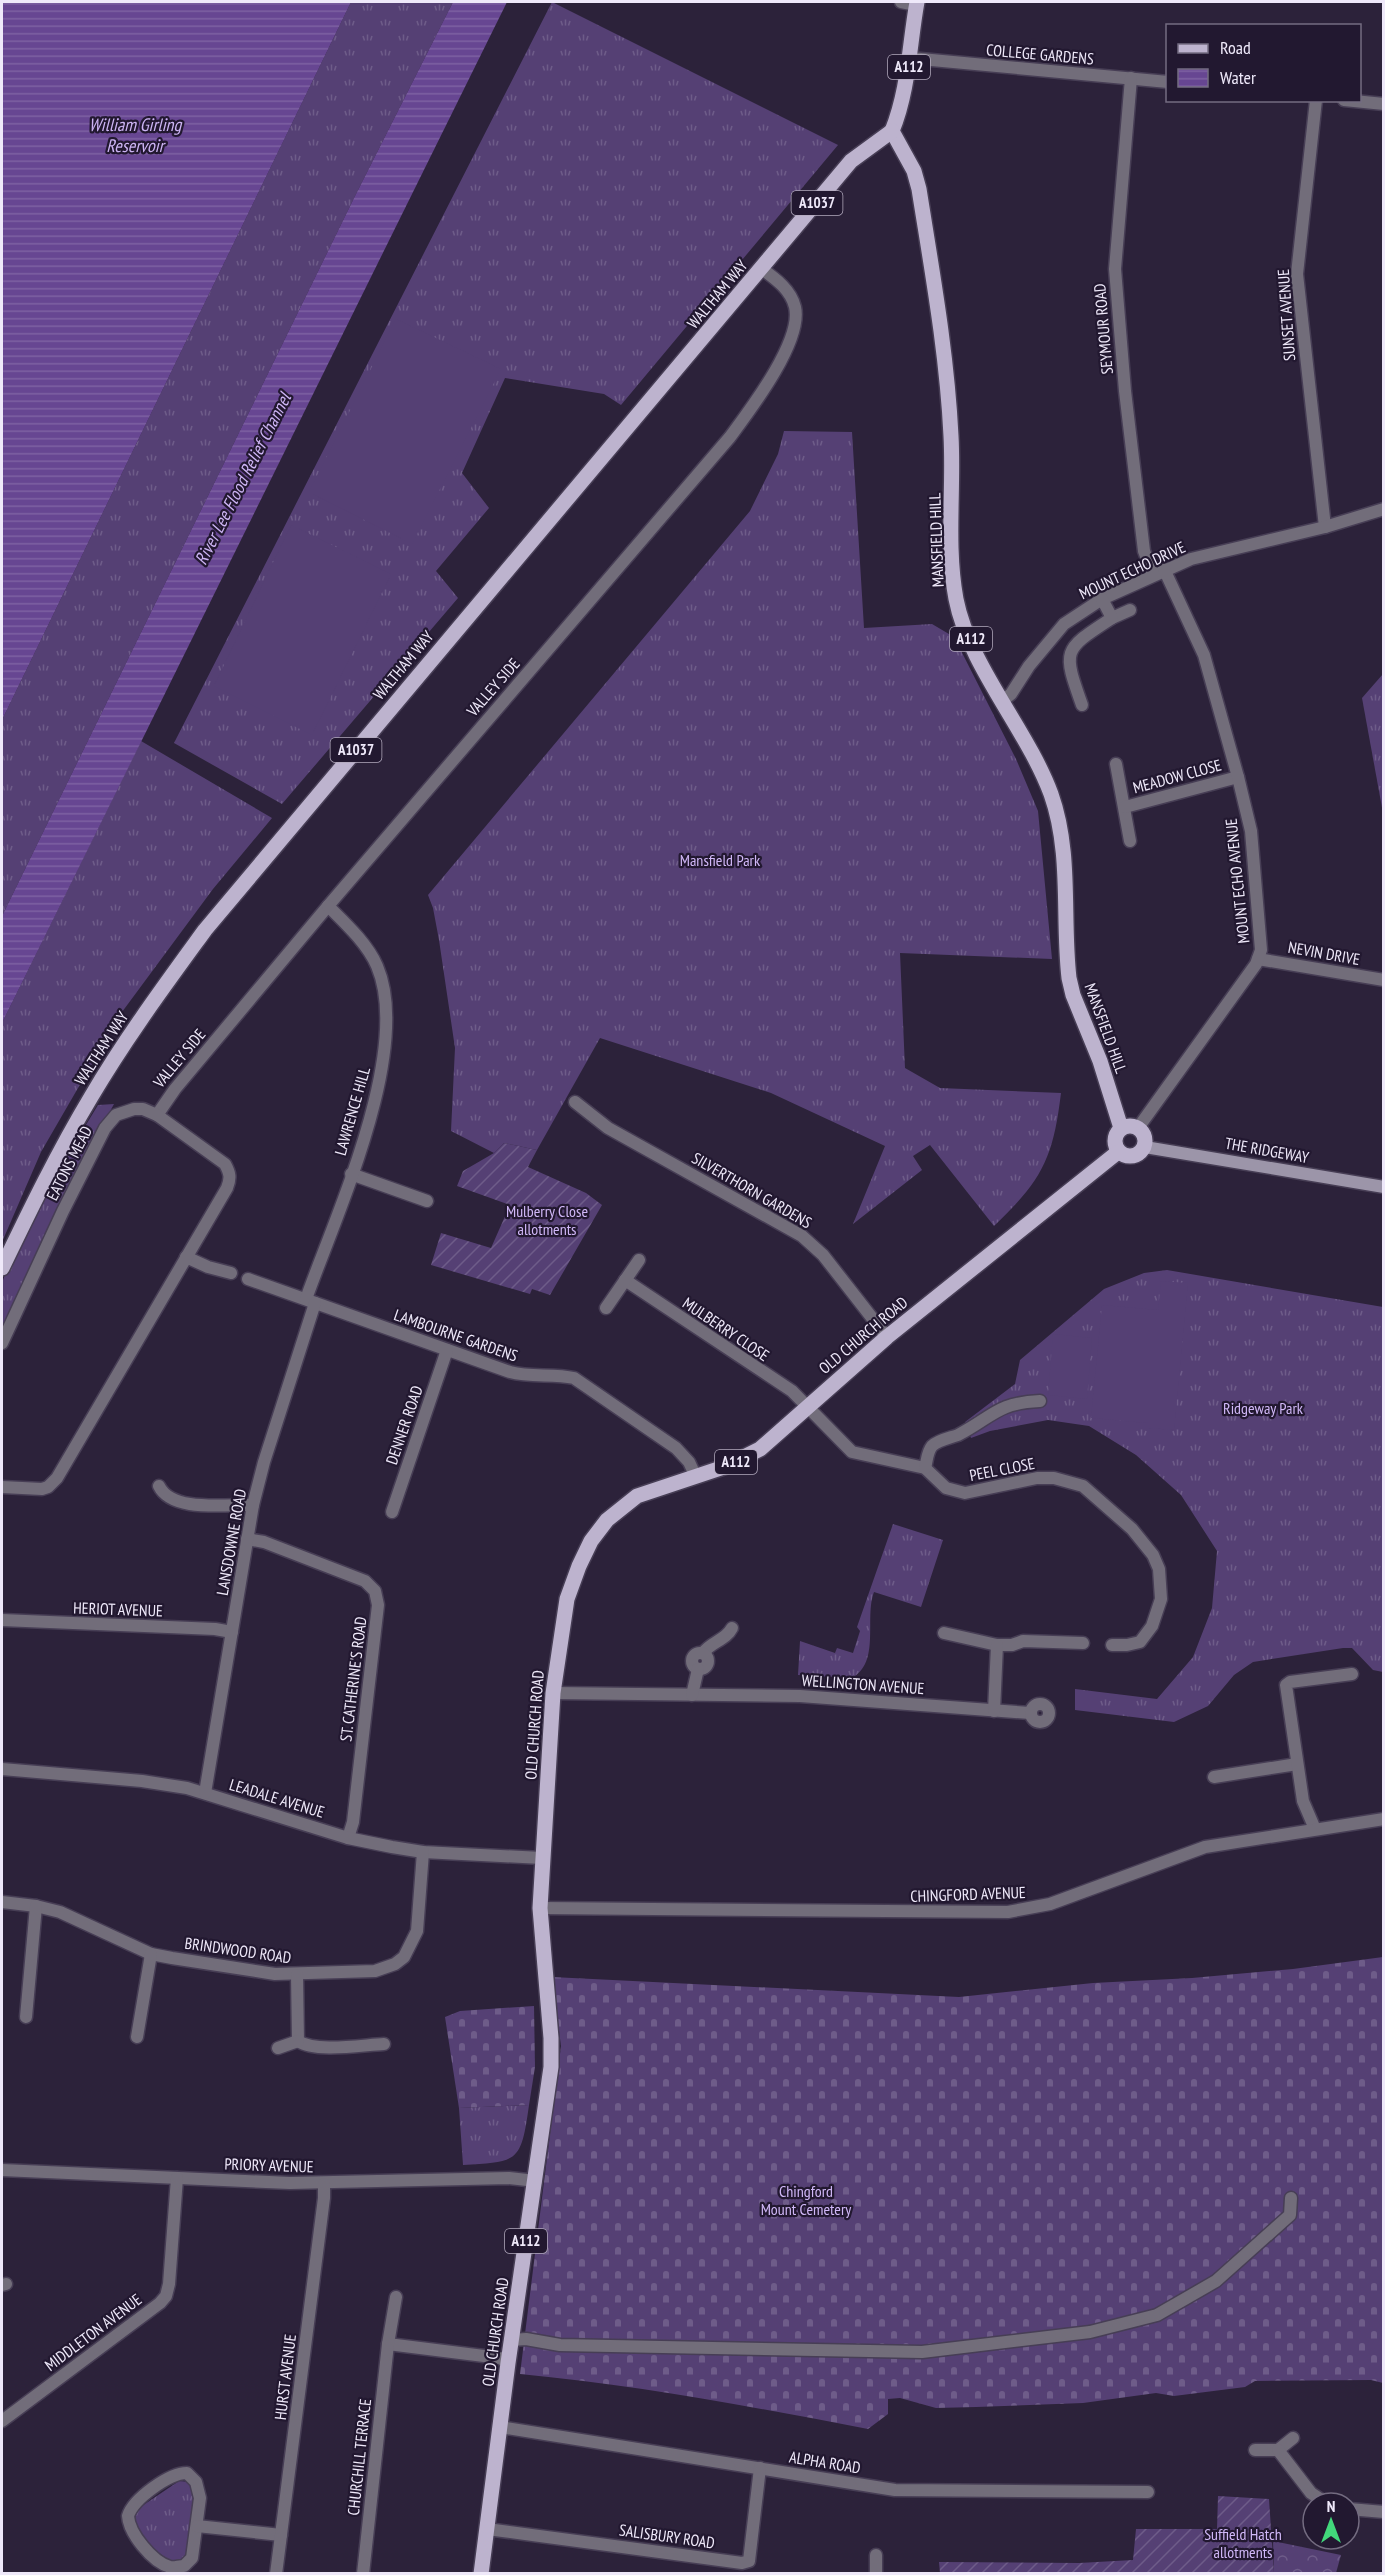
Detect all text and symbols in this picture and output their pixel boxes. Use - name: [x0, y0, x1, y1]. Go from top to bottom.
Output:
- legend: [1166, 24, 1361, 102]
- text: Road: [1220, 36, 1251, 59]
- street label: COLLEGE GARDENS: [985, 39, 1095, 69]
- road number: A112: [888, 55, 930, 79]
- text: Water: [1220, 66, 1256, 89]
- water label: William Girling Reservoir: [89, 113, 182, 157]
- road number: A1037: [792, 191, 842, 215]
- street label: WALTHAM WAY: [682, 255, 752, 333]
- street label: SUNSET AVENUE: [1273, 268, 1299, 362]
- street label: SEYMOUR ROAD: [1089, 283, 1117, 375]
- water label: River Lee Flood Relief Channel: [189, 387, 297, 569]
- street label: MANSFIELD HILL: [924, 492, 948, 588]
- street label: MOUNT ECHO DRIVE: [1076, 537, 1188, 603]
- street label: WALTHAM WAY: [368, 626, 438, 704]
- road number: A112: [950, 627, 992, 651]
- street label: VALLEY SIDE: [462, 654, 524, 721]
- road number: A1037: [330, 738, 382, 762]
- street label: MEADOW CLOSE: [1130, 755, 1224, 797]
- street label: MOUNT ECHO AVENUE: [1220, 817, 1254, 944]
- park label: Mansfield Park: [680, 850, 761, 870]
- street label: NEVIN DRIVE: [1286, 937, 1362, 969]
- street label: MANSFIELD HILL: [1080, 980, 1132, 1076]
- street label: WALTHAM WAY: [70, 1007, 133, 1089]
- street label: VALLEY SIDE: [148, 1024, 209, 1092]
- street label: LAWRENCE HILL: [330, 1064, 374, 1157]
- street label: EATONS MEAD: [42, 1122, 96, 1204]
- street label: THE RIDGEWAY: [1224, 1133, 1311, 1167]
- street label: SILVERTHORN GARDENS: [689, 1148, 816, 1233]
- park label: Mulberry Close allotments: [506, 1201, 588, 1239]
- street label: OLD CHURCH ROAD: [815, 1292, 911, 1378]
- street label: MULBERRY CLOSE: [679, 1293, 773, 1365]
- street label: LAMBOURNE GARDENS: [391, 1304, 521, 1366]
- street label: DENNER ROAD: [381, 1383, 427, 1467]
- park label: Ridgeway Park: [1223, 1398, 1304, 1418]
- road number: A112: [715, 1450, 757, 1474]
- street label: PEEL CLOSE: [968, 1453, 1036, 1485]
- street label: LANSDOWNE ROAD: [212, 1487, 250, 1597]
- street label: HERIOT AVENUE: [73, 1597, 163, 1621]
- street label: ST. CATHERINE'S ROAD: [335, 1615, 371, 1743]
- street label: OLD CHURCH ROAD: [520, 1670, 548, 1780]
- street label: WELLINGTON AVENUE: [801, 1670, 925, 1698]
- street label: LEADALE AVENUE: [227, 1774, 327, 1822]
- street label: CHINGFORD AVENUE: [910, 1882, 1026, 1906]
- street label: BRINDWOOD ROAD: [184, 1933, 292, 1967]
- street label: PRIORY AVENUE: [224, 2153, 314, 2177]
- park label: Chingford Mount Cemetery: [761, 2181, 851, 2219]
- road number: A112: [505, 2229, 547, 2253]
- street label: OLD CHURCH ROAD: [477, 2276, 513, 2388]
- street label: MIDDLETON AVENUE: [41, 2289, 146, 2375]
- street label: HURST AVENUE: [270, 2333, 300, 2421]
- street label: CHURCHILL TERRACE: [343, 2398, 375, 2516]
- street label: ALPHA ROAD: [788, 2446, 862, 2478]
- north arrow: [1301, 2491, 1361, 2551]
- text: N: [1327, 2496, 1335, 2516]
- street label: SALISBURY ROAD: [618, 2519, 716, 2553]
- park label: Suffield Hatch allotments: [1204, 2524, 1282, 2562]

